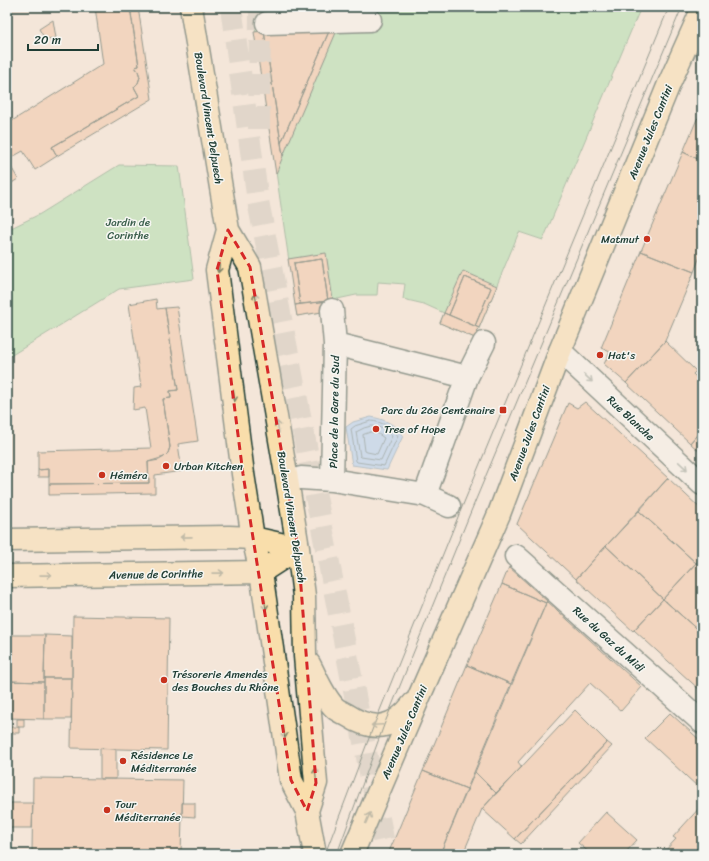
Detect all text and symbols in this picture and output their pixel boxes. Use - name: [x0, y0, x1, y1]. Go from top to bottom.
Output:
- scale bar: [28, 26, 98, 52]
- text: 20 m: [34, 29, 61, 51]
- street label: Boulevard Vincent Delpuech: [189, 51, 228, 186]
- street label: Avenue Jules Cantini: [622, 81, 678, 183]
- park label: Jardin de Corinthe: [105, 213, 151, 245]
- place label: Matmut: [601, 230, 640, 249]
- marker: Matmut: [642, 234, 652, 244]
- one-way arrow: [215, 261, 223, 274]
- one-way arrow: [251, 293, 259, 306]
- place label: Hat's: [608, 346, 636, 365]
- marker: Hat's: [595, 350, 605, 360]
- street label: Place de la Gare du Sud: [324, 354, 345, 469]
- one-way arrow: [583, 373, 593, 383]
- street label: Avenue Jules Cantini: [503, 382, 556, 485]
- one-way arrow: [230, 389, 237, 402]
- street label: Rue Blanche: [602, 391, 659, 446]
- place label: Parc du 26e Centenaire: [381, 401, 495, 420]
- marker: Parc du 26e Centenaire: [498, 405, 508, 415]
- place label: Tree of Hope: [384, 420, 446, 439]
- one-way arrow: [274, 421, 282, 434]
- marker: Tree of Hope: [371, 424, 381, 434]
- street label: Boulevard Vincent Delpuech: [272, 450, 311, 585]
- place label: Urban Kitchen: [174, 457, 243, 476]
- marker: Urban Kitchen: [161, 461, 171, 471]
- one-way arrow: [678, 462, 688, 471]
- place label: Héméra: [110, 466, 148, 485]
- marker: Héméra: [97, 470, 107, 480]
- one-way arrow: [180, 533, 193, 541]
- street label: Avenue de Corinthe: [108, 564, 204, 585]
- one-way arrow: [211, 569, 224, 577]
- one-way arrow: [39, 571, 52, 579]
- one-way arrow: [261, 597, 269, 610]
- street label: Rue du Gaz du Midi: [568, 602, 650, 678]
- place label: Trésorerie Amendes des Bouches du Rhône: [172, 665, 279, 697]
- marker: Trésorerie Amendes des Bouches du Rhône: [159, 675, 169, 685]
- street label: Avenue Jules Cantini: [376, 681, 433, 783]
- one-way arrow: [371, 721, 384, 729]
- one-way arrow: [280, 726, 288, 739]
- place label: Résidence Le Méditerranée: [131, 746, 197, 778]
- marker: Résidence Le Méditerranée: [118, 756, 128, 766]
- one-way arrow: [312, 768, 319, 781]
- place label: Tour Méditerranée: [115, 795, 181, 827]
- marker: Tour Méditerranée: [102, 805, 112, 815]
- one-way arrow: [364, 813, 372, 825]

